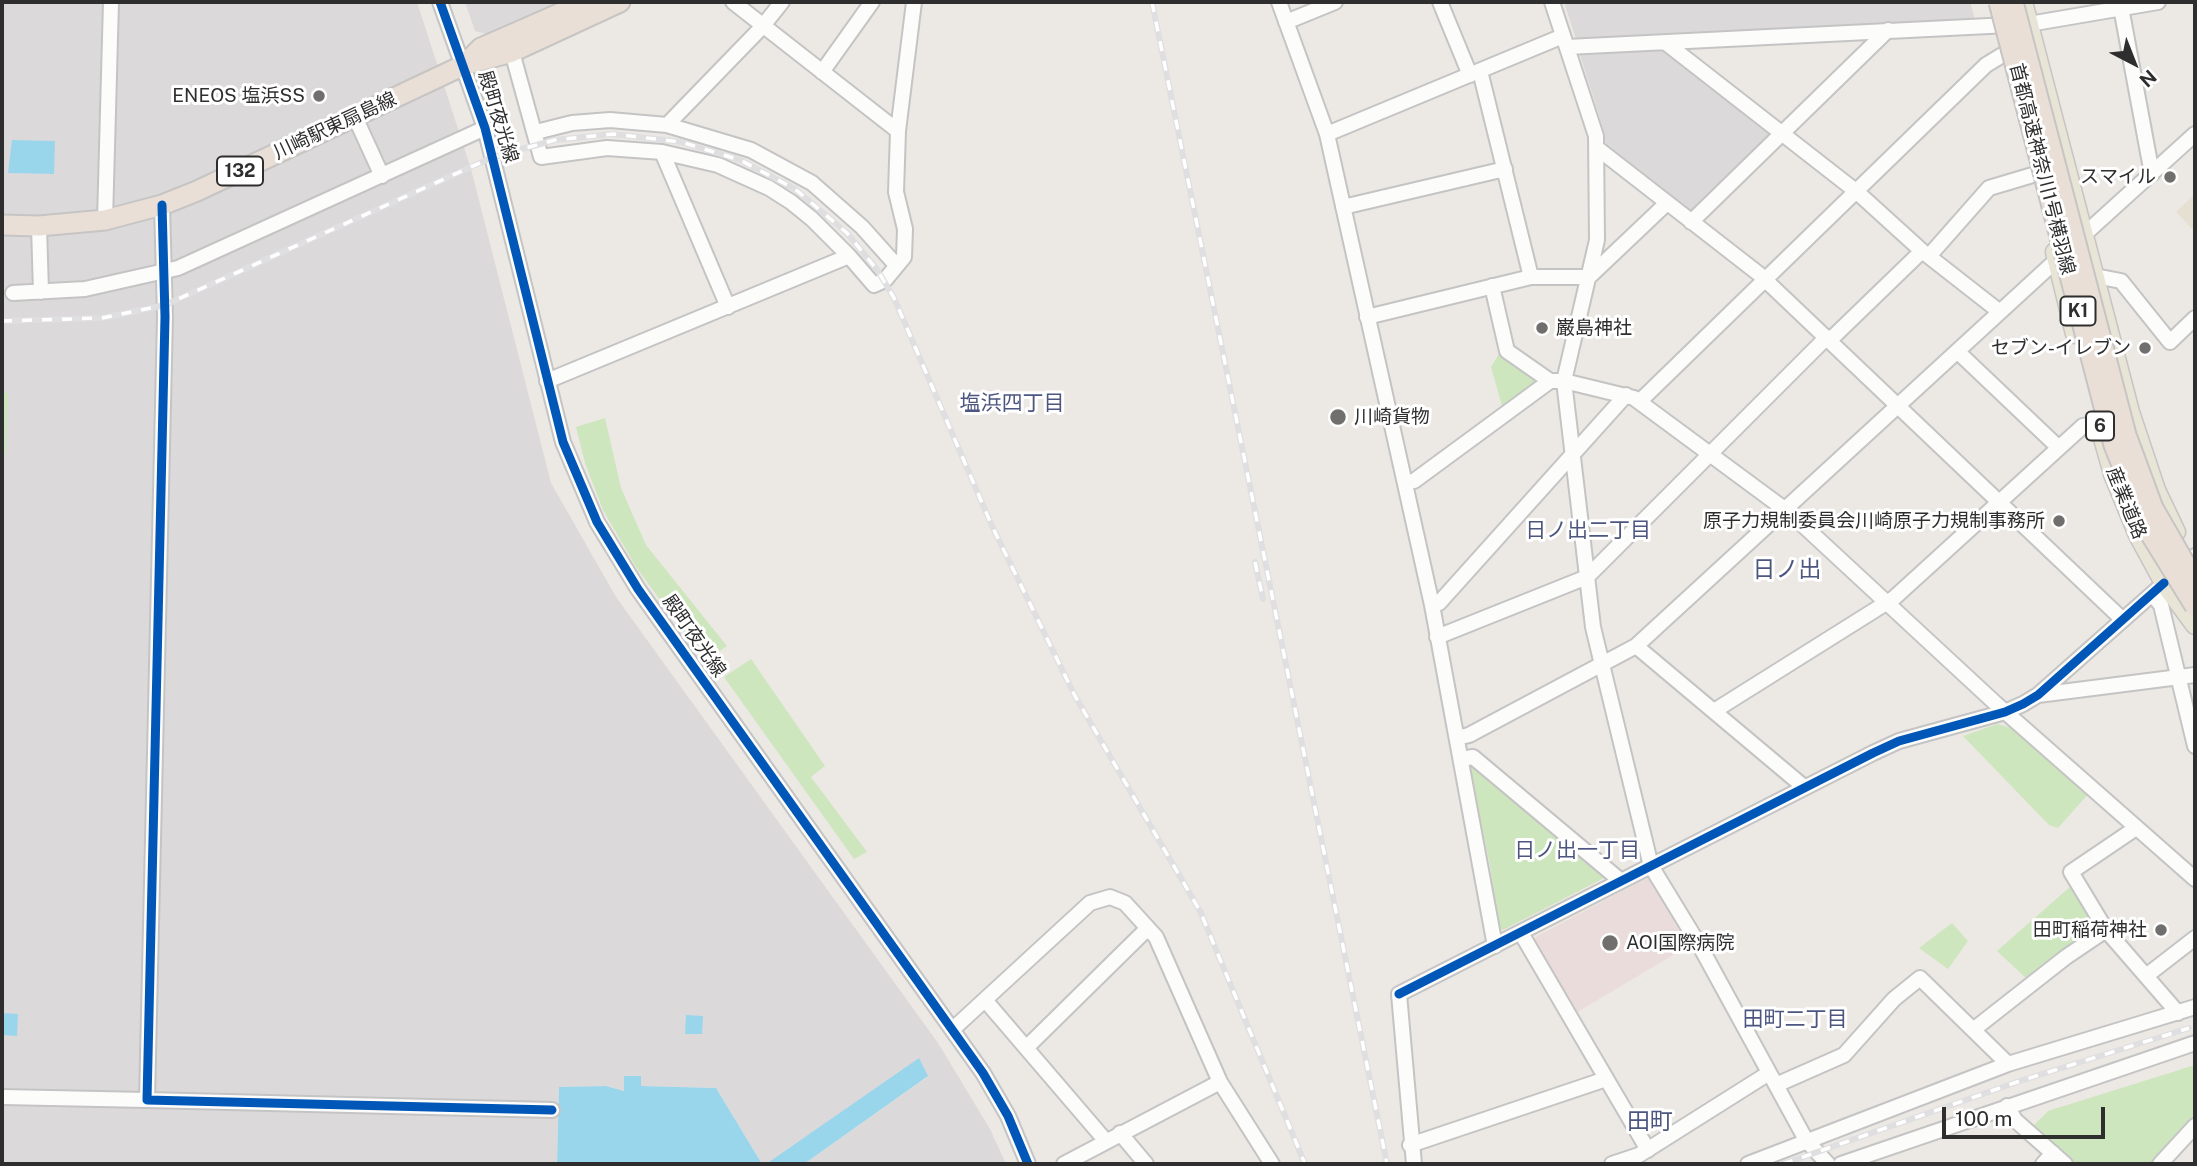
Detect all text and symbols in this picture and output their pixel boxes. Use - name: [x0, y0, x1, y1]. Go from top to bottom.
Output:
- north arrow: [2099, 28, 2169, 98]
- street label: 首都高速神奈川1号横羽線: [2005, 61, 2079, 277]
- text: N: [2135, 65, 2161, 92]
- street label: 殿町夜光線: [473, 68, 523, 166]
- place label: ENEOS 塩浜SS: [172, 85, 305, 107]
- street label: 川崎駅東扇島線: [270, 88, 400, 164]
- marker: ENEOS 塩浜SS: [311, 88, 327, 104]
- road number: 132: [217, 156, 263, 186]
- place label: スマイル: [2080, 166, 2156, 188]
- marker: スマイル: [2162, 169, 2178, 185]
- road number: K1: [2060, 296, 2096, 326]
- place label: 巌島神社: [1556, 317, 1632, 339]
- marker: 巌島神社: [1534, 320, 1550, 336]
- place label: セブン-イレブン: [1991, 337, 2131, 359]
- marker: セブン-イレブン: [2137, 340, 2153, 356]
- district label: 塩浜四丁目: [960, 391, 1064, 417]
- place label: 川崎貨物: [1354, 406, 1430, 428]
- marker: 川崎貨物: [1328, 407, 1348, 427]
- road number: 6: [2086, 412, 2114, 440]
- street label: 産業道路: [2101, 463, 2151, 543]
- place label: 原子力規制委員会川崎原子力規制事務所: [1703, 510, 2045, 532]
- marker: 原子力規制委員会川崎原子力規制事務所: [2051, 513, 2067, 529]
- district label: 日ノ出二丁目: [1525, 518, 1651, 544]
- district label: 日ノ出: [1753, 556, 1821, 584]
- street label: 殿町夜光線: [657, 591, 731, 681]
- district label: 日ノ出一丁目: [1514, 838, 1640, 864]
- place label: 田町稲荷神社: [2033, 919, 2147, 941]
- marker: 田町稲荷神社: [2153, 922, 2169, 938]
- place label: AOI国際病院: [1626, 932, 1734, 954]
- marker: AOI国際病院: [1600, 933, 1620, 953]
- district label: 田町二丁目: [1743, 1007, 1847, 1033]
- scale bar: [1945, 1092, 2108, 1136]
- text: 100 m: [1955, 1106, 2012, 1131]
- district label: 田町: [1627, 1108, 1673, 1136]

